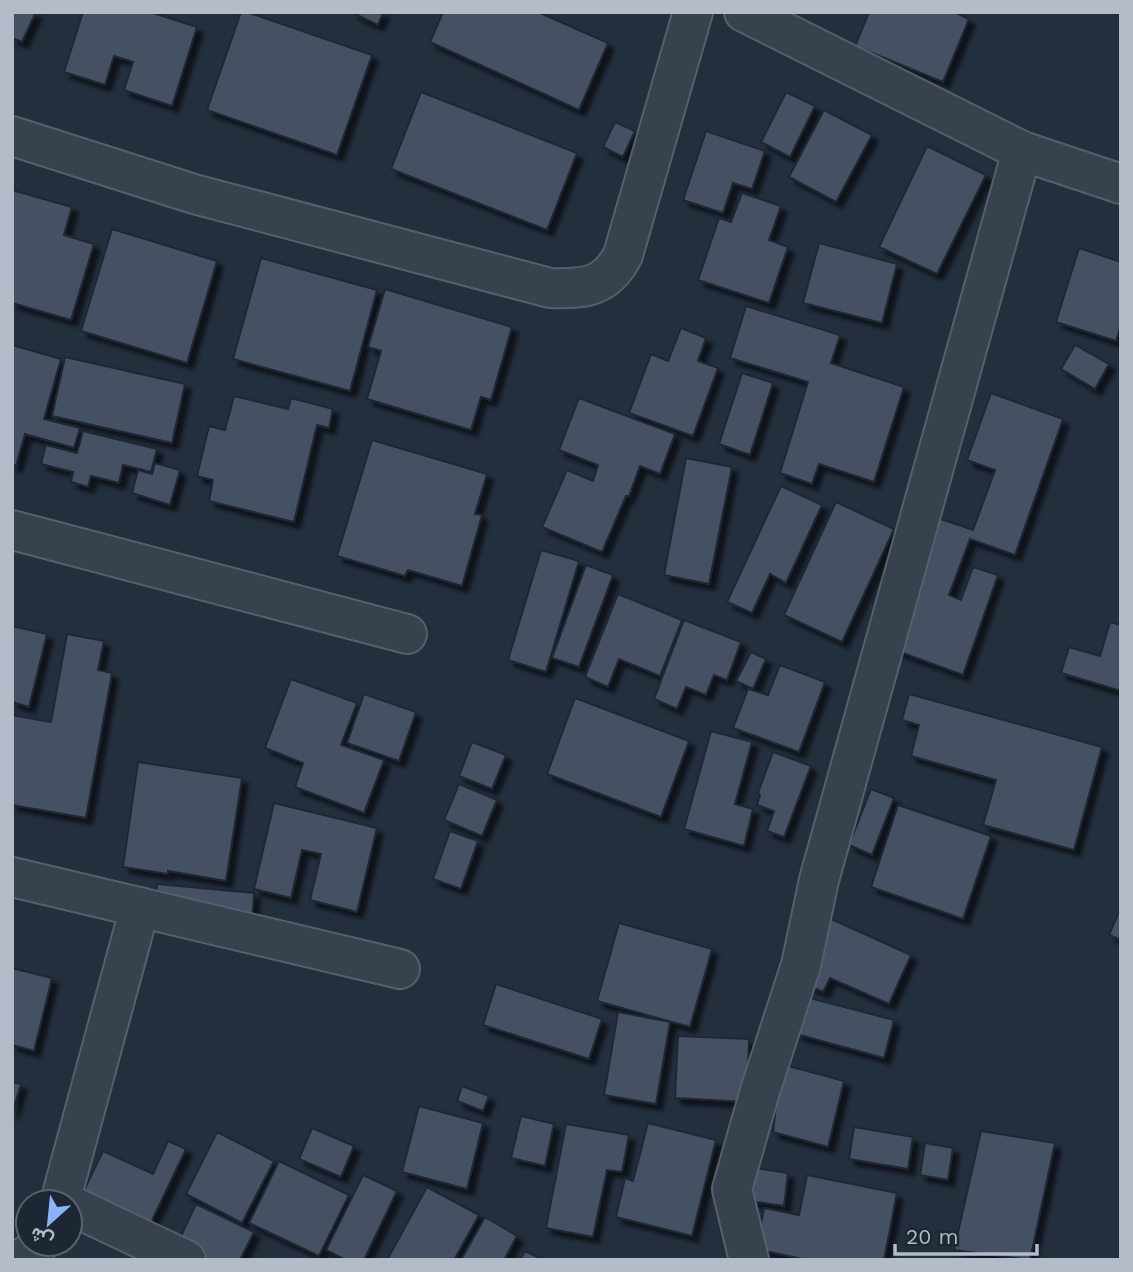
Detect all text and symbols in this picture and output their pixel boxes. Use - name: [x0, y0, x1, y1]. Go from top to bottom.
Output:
- north arrow: [14, 1188, 84, 1258]
- scale bar: [895, 1212, 1037, 1256]
- text: ش: [26, 1222, 57, 1253]
- text: 20 m: [906, 1224, 958, 1249]

